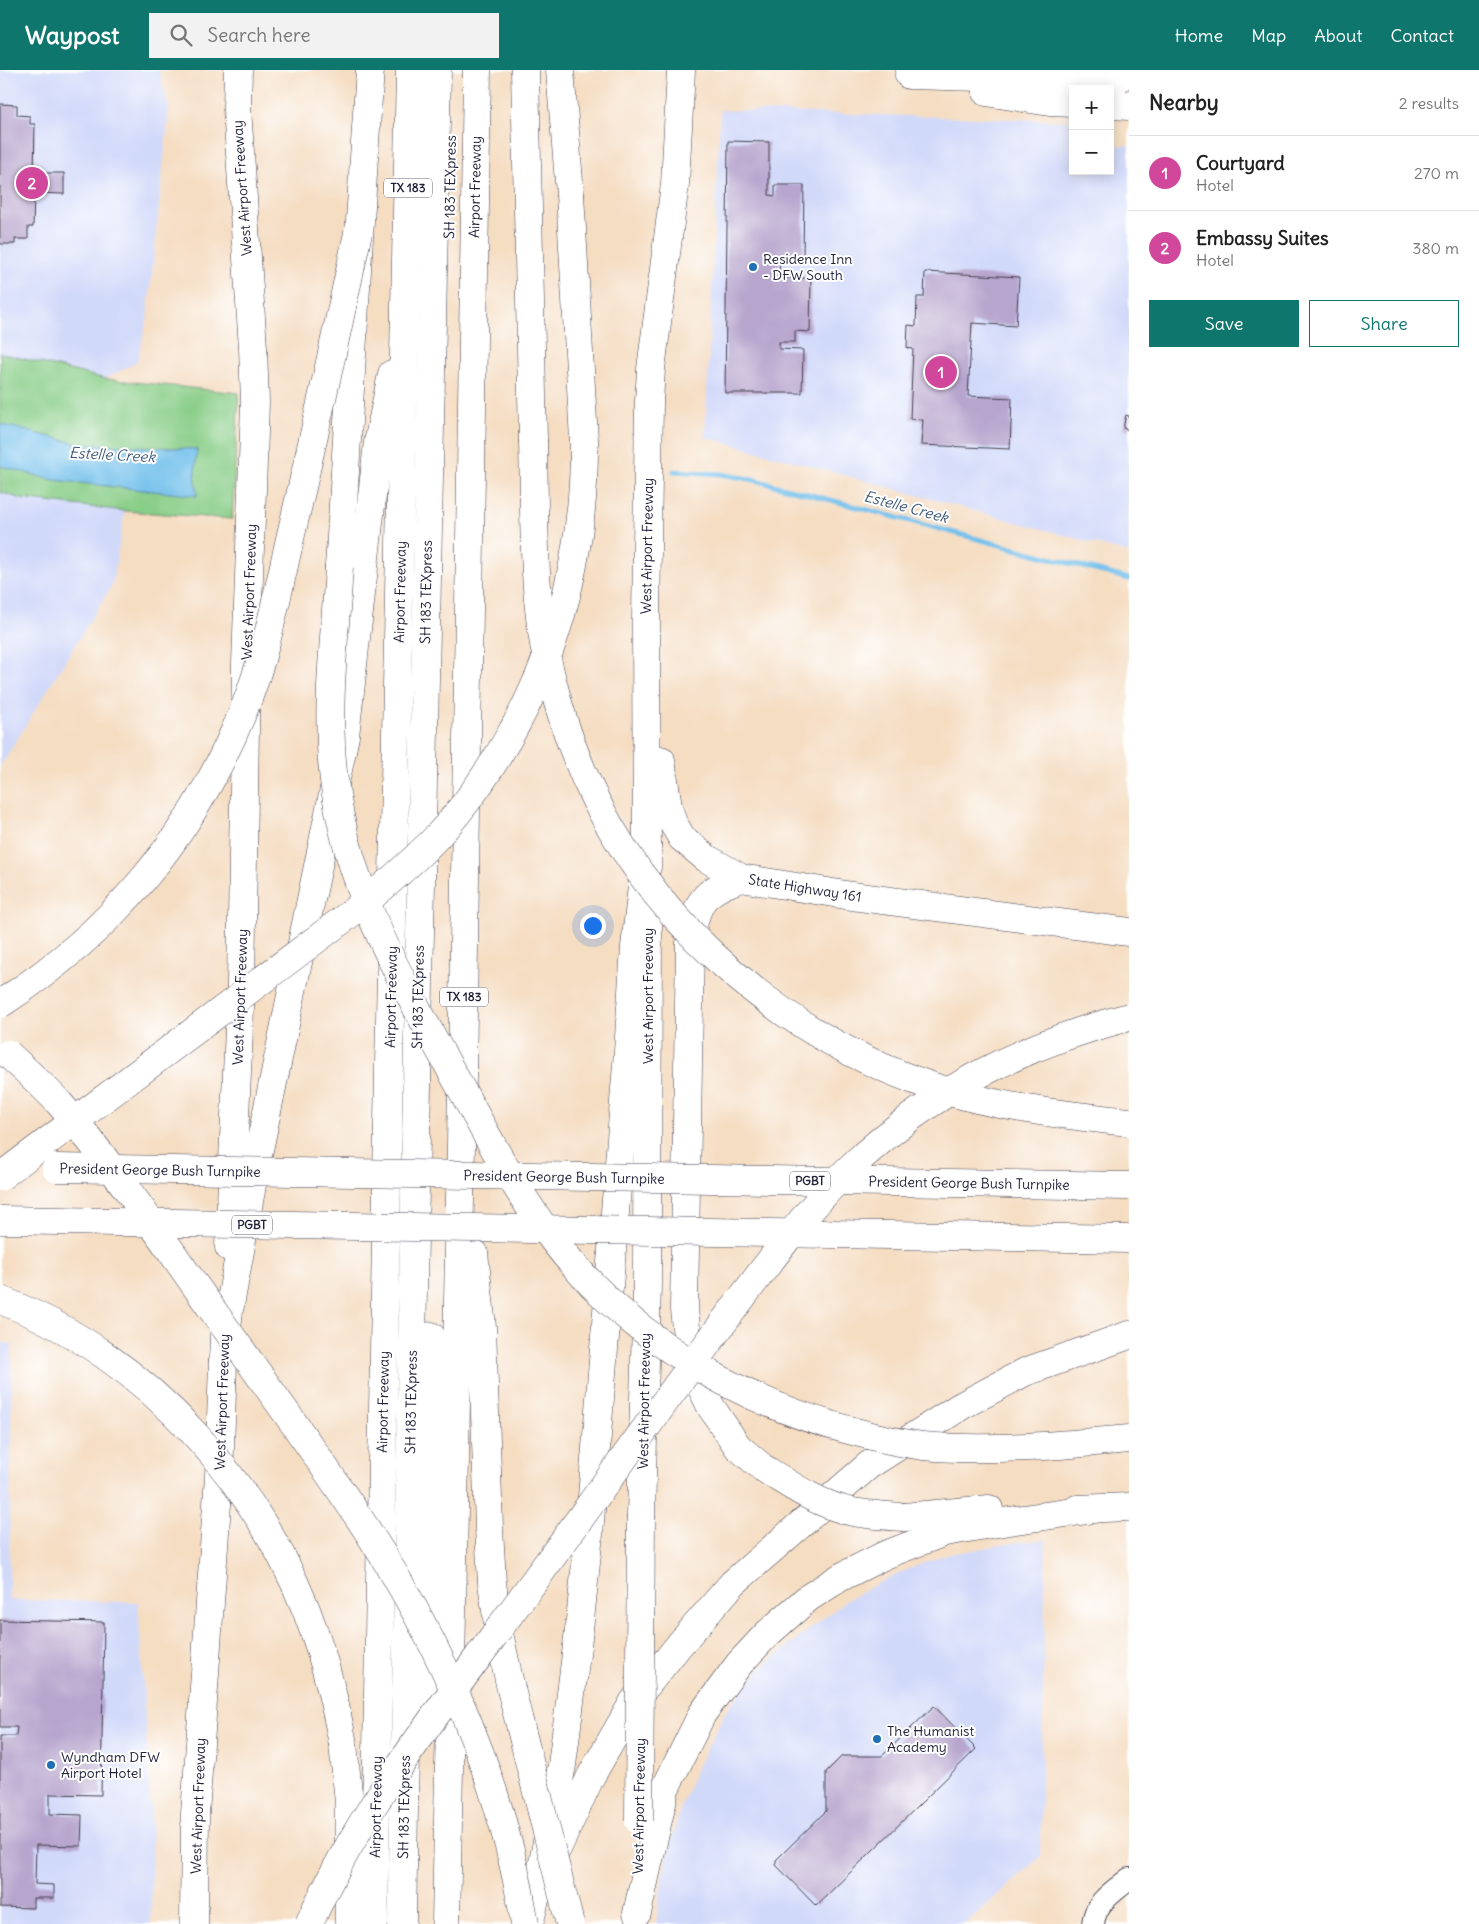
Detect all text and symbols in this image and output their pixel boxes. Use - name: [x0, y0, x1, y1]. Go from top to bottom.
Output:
- search box: [149, 13, 499, 58]
- text: Waypost: [25, 20, 119, 50]
- icon: search: [167, 21, 195, 49]
- text: Search here: [207, 23, 310, 47]
- text: Home: [1175, 24, 1223, 47]
- text: Map: [1251, 24, 1286, 47]
- text: About: [1314, 24, 1362, 47]
- text: Contact: [1390, 24, 1454, 47]
- map controls: [1069, 85, 1114, 175]
- button: +: [1069, 85, 1114, 130]
- text: Nearby: [1149, 89, 1219, 116]
- text: 2 results: [1399, 93, 1459, 113]
- street label: West Airport Freeway: [228, 119, 256, 257]
- button: −: [1069, 130, 1114, 175]
- street label: SH 183 TEXpress: [440, 135, 460, 239]
- street label: Airport Freeway: [465, 136, 485, 238]
- text: Courtyard: [1196, 151, 1285, 175]
- text: 1: [1162, 163, 1168, 183]
- text: 270 m: [1414, 163, 1459, 183]
- pin: 2: [16, 164, 48, 202]
- text: Hotel: [1196, 175, 1234, 195]
- road number: TX 183: [384, 179, 432, 198]
- text: Embassy Suites: [1196, 226, 1329, 250]
- text: 2: [1161, 238, 1169, 258]
- text: 380 m: [1412, 238, 1459, 258]
- place label: Residence Inn - DFW South: [763, 250, 852, 284]
- text: Hotel: [1196, 250, 1234, 270]
- marker: Residence Inn - DFW South: [747, 261, 759, 273]
- button: Save: [1149, 300, 1299, 347]
- button: Share: [1309, 300, 1459, 347]
- pin: 1: [925, 353, 957, 391]
- water label: Estelle Creek: [68, 443, 157, 466]
- street label: West Airport Freeway: [637, 478, 657, 614]
- water label: Estelle Creek: [862, 486, 952, 527]
- street label: West Airport Freeway: [238, 524, 260, 660]
- street label: SH 183 TEXpress: [416, 540, 436, 644]
- street label: Airport Freeway: [390, 541, 410, 643]
- street label: State Highway 161: [747, 870, 863, 906]
- your location: [580, 913, 606, 939]
- street label: West Airport Freeway: [639, 928, 657, 1064]
- street label: West Airport Freeway: [229, 929, 251, 1065]
- street label: SH 183 TEXpress: [408, 945, 428, 1049]
- street label: Airport Freeway: [381, 946, 401, 1048]
- road number: TX 183: [440, 988, 488, 1006]
- street label: President George Bush Turnpike: [59, 1159, 261, 1181]
- street label: President George Bush Turnpike: [463, 1166, 665, 1188]
- road number: PGBT: [790, 1172, 830, 1190]
- street label: President George Bush Turnpike: [868, 1172, 1070, 1194]
- road number: PGBT: [232, 1216, 272, 1234]
- street label: West Airport Freeway: [634, 1333, 654, 1469]
- street label: West Airport Freeway: [211, 1334, 233, 1470]
- street label: SH 183 TEXpress: [401, 1350, 421, 1454]
- street label: Airport Freeway: [373, 1351, 393, 1453]
- place label: The Humanist Academy: [887, 1722, 974, 1756]
- marker: The Humanist Academy: [871, 1733, 883, 1745]
- street label: West Airport Freeway: [187, 1738, 209, 1874]
- street label: West Airport Freeway: [629, 1738, 649, 1874]
- place label: Wyndham DFW Airport Hotel: [61, 1748, 160, 1782]
- street label: SH 183 TEXpress: [394, 1755, 414, 1859]
- street label: Airport Freeway: [366, 1756, 386, 1858]
- marker: Wyndham DFW Airport Hotel: [45, 1759, 57, 1771]

